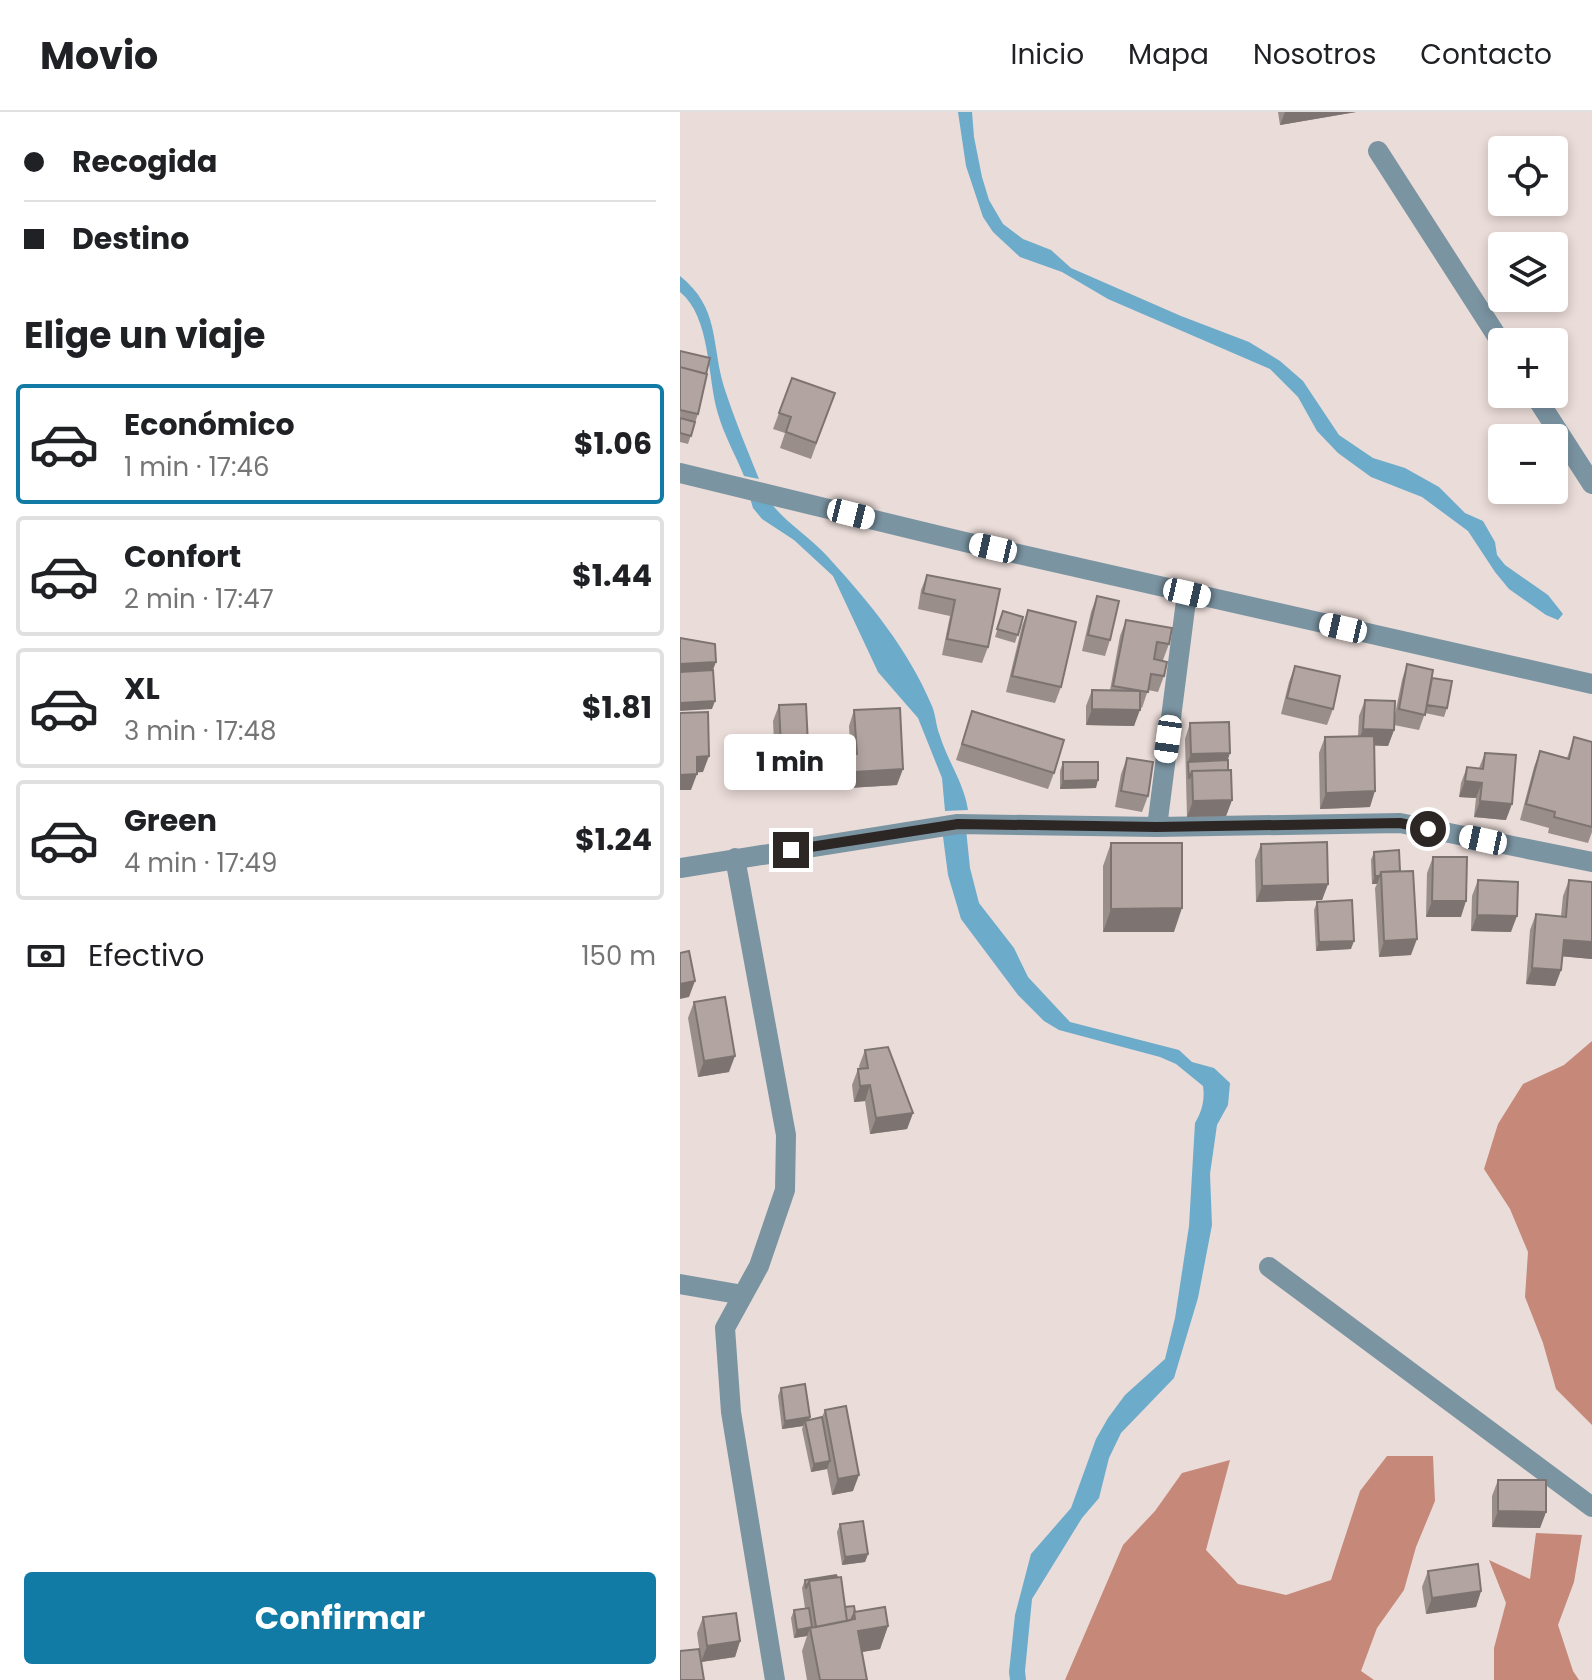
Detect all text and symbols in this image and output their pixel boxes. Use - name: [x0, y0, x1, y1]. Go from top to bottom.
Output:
- text: Movio: [40, 29, 158, 82]
- text: Inicio: [1011, 35, 1084, 74]
- text: Mapa: [1128, 35, 1209, 74]
- text: Nosotros: [1253, 35, 1376, 74]
- text: Contacto: [1420, 35, 1552, 74]
- map controls: [1488, 136, 1568, 504]
- button: locate: [1488, 136, 1568, 216]
- text: Recogida: [72, 140, 217, 183]
- text: Destino: [72, 217, 189, 260]
- button: layers: [1488, 232, 1568, 312]
- text: Elige un viaje: [24, 310, 266, 361]
- button: +: [1488, 328, 1568, 408]
- text: Económico: [124, 403, 295, 446]
- icon: car: [28, 408, 100, 480]
- text: $1.06: [574, 422, 652, 465]
- button: −: [1488, 424, 1568, 504]
- text: 1 min · 17:46: [124, 449, 269, 485]
- car: [825, 497, 877, 531]
- car: [967, 531, 1019, 565]
- text: Confort: [124, 535, 241, 578]
- icon: car: [28, 540, 100, 612]
- text: $1.44: [572, 554, 652, 597]
- car: [1161, 576, 1213, 610]
- text: 2 min · 17:47: [124, 581, 274, 617]
- car: [1317, 611, 1369, 645]
- text: XL: [124, 667, 160, 710]
- icon: car: [28, 672, 100, 744]
- text: $1.81: [582, 686, 652, 729]
- text: 3 min · 17:48: [124, 713, 276, 749]
- car: [1153, 714, 1183, 764]
- callout: 1 min: [725, 734, 857, 790]
- text: 1 min: [756, 744, 824, 780]
- text: Green: [124, 799, 217, 842]
- icon: car: [28, 804, 100, 876]
- route start: [1410, 811, 1446, 847]
- text: $1.24: [575, 818, 652, 861]
- car: [1457, 823, 1509, 857]
- route end: [773, 832, 809, 868]
- text: 4 min · 17:49: [124, 845, 277, 881]
- icon: cash: [24, 934, 68, 978]
- text: Efectivo: [88, 934, 204, 977]
- text: 150 m: [581, 938, 656, 974]
- button: Confirmar: [24, 1572, 656, 1664]

